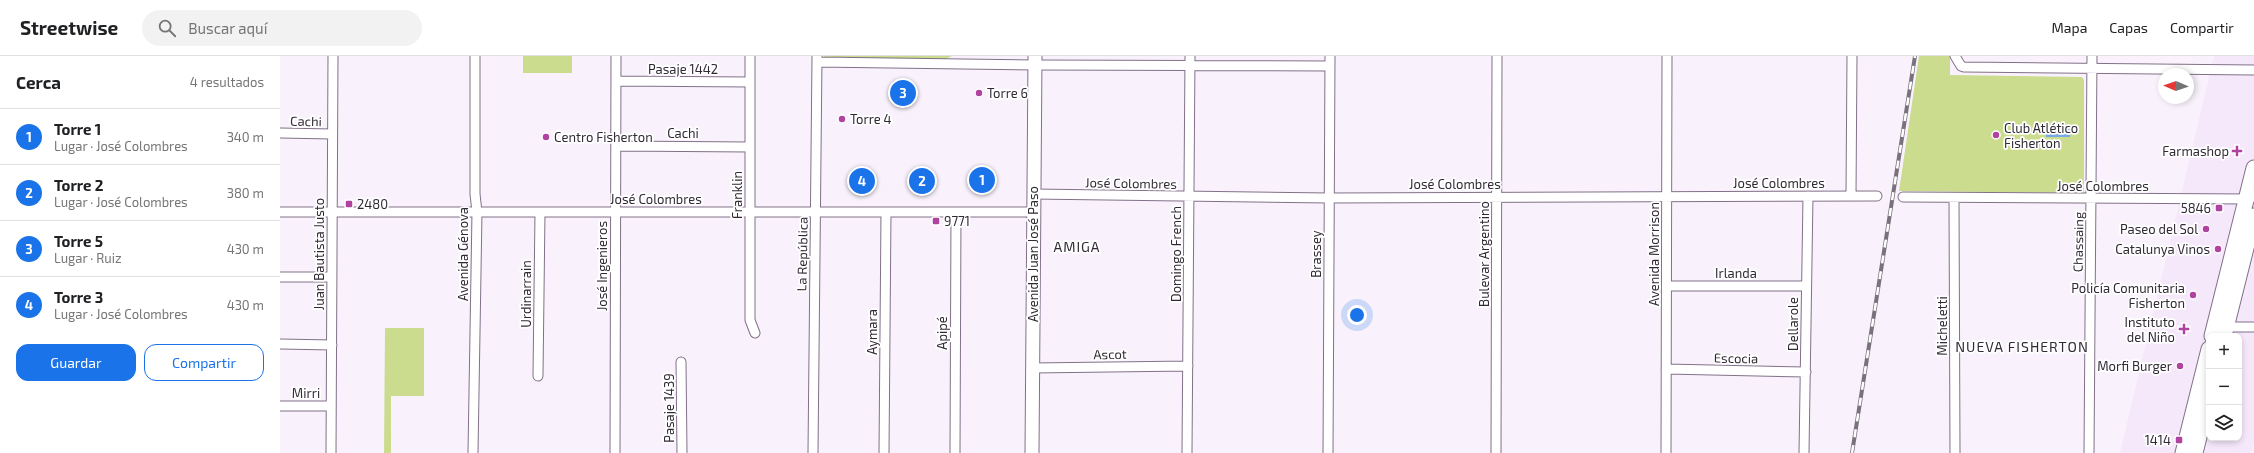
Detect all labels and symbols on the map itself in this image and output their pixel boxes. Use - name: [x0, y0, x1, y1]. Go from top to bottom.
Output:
- street label: Pasaje 1442: [648, 61, 718, 77]
- north arrow: [2158, 68, 2194, 104]
- pin: 3: [890, 78, 916, 108]
- place label: Torre 6: [987, 85, 1028, 101]
- marker: Torre 6: [974, 88, 984, 98]
- place label: Torre 4: [850, 111, 892, 127]
- street label: Cachi: [290, 113, 322, 129]
- marker: Torre 4: [837, 114, 847, 124]
- place label: Club Atlético Fisherton: [2004, 120, 2078, 151]
- street label: Cachi: [667, 125, 699, 141]
- place label: Centro Fisherton: [554, 129, 653, 145]
- marker: Club Atlético Fisherton: [1991, 130, 2001, 140]
- marker: Centro Fisherton: [541, 132, 551, 142]
- place label: Farmashop: [2162, 143, 2229, 159]
- marker: Farmashop: [2232, 146, 2242, 156]
- pin: 1: [969, 165, 995, 195]
- pin: 4: [849, 166, 875, 196]
- pin: 2: [909, 166, 935, 196]
- street label: Franklin: [729, 171, 745, 219]
- street label: José Colombres: [1085, 174, 1177, 192]
- street label: José Colombres: [1733, 175, 1825, 191]
- street label: José Colombres: [1409, 176, 1501, 192]
- street label: José Colombres: [2057, 178, 2149, 194]
- street label: Avenida Juan José Paso: [1025, 186, 1041, 322]
- street label: José Colombres: [610, 191, 702, 207]
- place label: 2480: [357, 196, 388, 212]
- street label: Juan Bautista Justo: [311, 198, 327, 310]
- marker: 2480: [344, 199, 354, 209]
- place label: 5846: [2181, 200, 2211, 216]
- street label: Bulevar Argentino: [1476, 201, 1492, 307]
- street label: Avenida Morrison: [1646, 202, 1662, 306]
- marker: 5846: [2214, 203, 2224, 213]
- street label: Domingo French: [1168, 206, 1184, 302]
- street label: Avenida Génova: [455, 207, 471, 301]
- street label: Chassaing: [2069, 212, 2087, 272]
- place label: 9771: [944, 213, 970, 229]
- marker: 9771: [931, 216, 941, 226]
- street label: La República: [793, 217, 811, 291]
- street label: José Ingenieros: [594, 221, 610, 311]
- place label: Paseo del Sol: [2120, 221, 2198, 237]
- marker: Paseo del Sol: [2201, 224, 2211, 234]
- street label: Brassey: [1308, 230, 1324, 278]
- district label: AMIGA: [1053, 238, 1101, 255]
- place label: Catalunya Vinos: [2115, 241, 2210, 257]
- marker: Catalunya Vinos: [2213, 244, 2223, 254]
- street label: Urdinarrain: [518, 260, 534, 328]
- street label: Irlanda: [1715, 265, 1757, 281]
- place label: Policía Comunitaria Fisherton: [2071, 280, 2185, 311]
- marker: Policía Comunitaria Fisherton: [2188, 290, 2198, 300]
- street label: Micheletti: [1934, 296, 1950, 356]
- street label: Dellarole: [1785, 297, 1801, 351]
- your location: [1347, 305, 1367, 325]
- street label: Aymara: [864, 309, 880, 355]
- place label: Instituto del Niño: [2125, 314, 2175, 345]
- street label: Apipé: [934, 316, 950, 350]
- marker: Instituto del Niño: [2178, 323, 2190, 335]
- district label: NUEVA FISHERTON: [1955, 338, 2089, 355]
- street label: Ascot: [1093, 346, 1127, 362]
- street label: Escocia: [1714, 350, 1758, 366]
- place label: Morfi Burger: [2097, 358, 2172, 374]
- marker: Morfi Burger: [2175, 361, 2185, 371]
- street label: Pasaje 1439: [661, 373, 677, 443]
- street label: Mirri: [292, 385, 320, 401]
- place label: 1414: [2145, 432, 2171, 448]
- marker: 1414: [2174, 435, 2184, 445]

